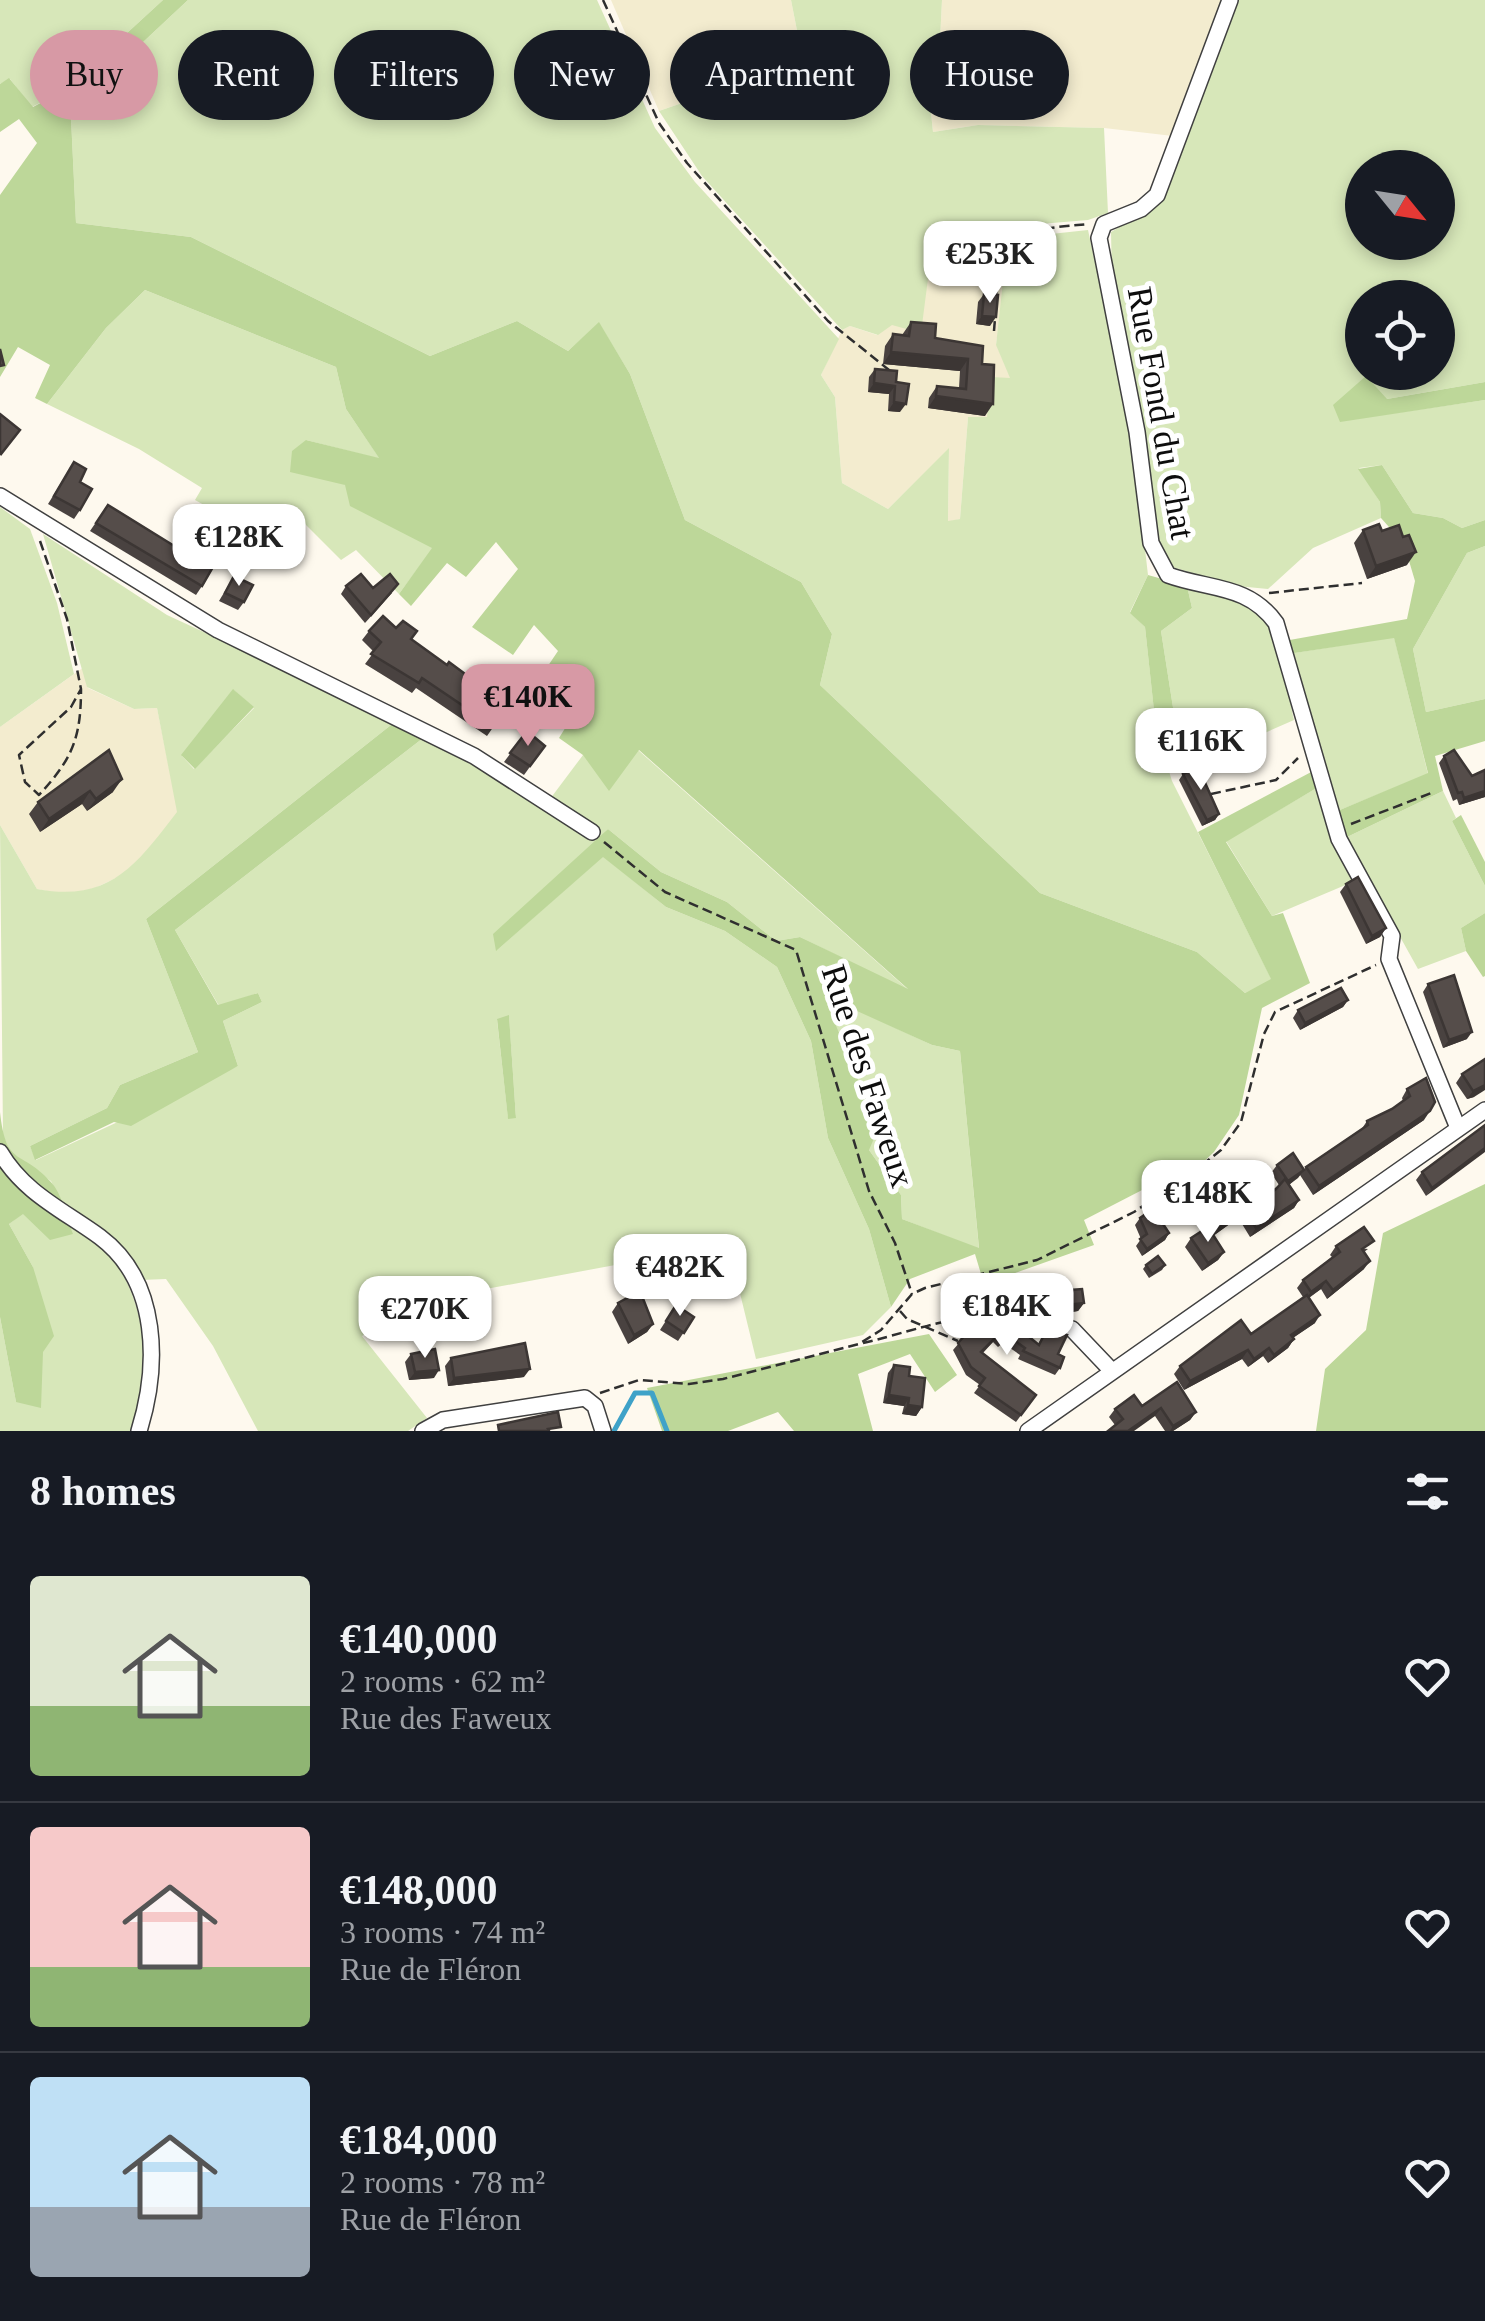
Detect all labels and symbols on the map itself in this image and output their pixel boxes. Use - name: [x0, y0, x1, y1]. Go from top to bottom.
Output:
- north arrow: [1345, 150, 1455, 260]
- pin: €253K: [920, 221, 1060, 306]
- street label: Rue Fond du Chat: [1120, 284, 1202, 543]
- pin: €128K: [169, 504, 309, 589]
- pin: €140K: [458, 664, 598, 749]
- pin: €116K: [1131, 708, 1271, 793]
- street label: Rue des Faweux: [814, 960, 922, 1193]
- pin: €148K: [1138, 1160, 1278, 1245]
- pin: €482K: [610, 1234, 750, 1319]
- pin: €184K: [937, 1273, 1077, 1358]
- pin: €270K: [355, 1276, 495, 1361]

